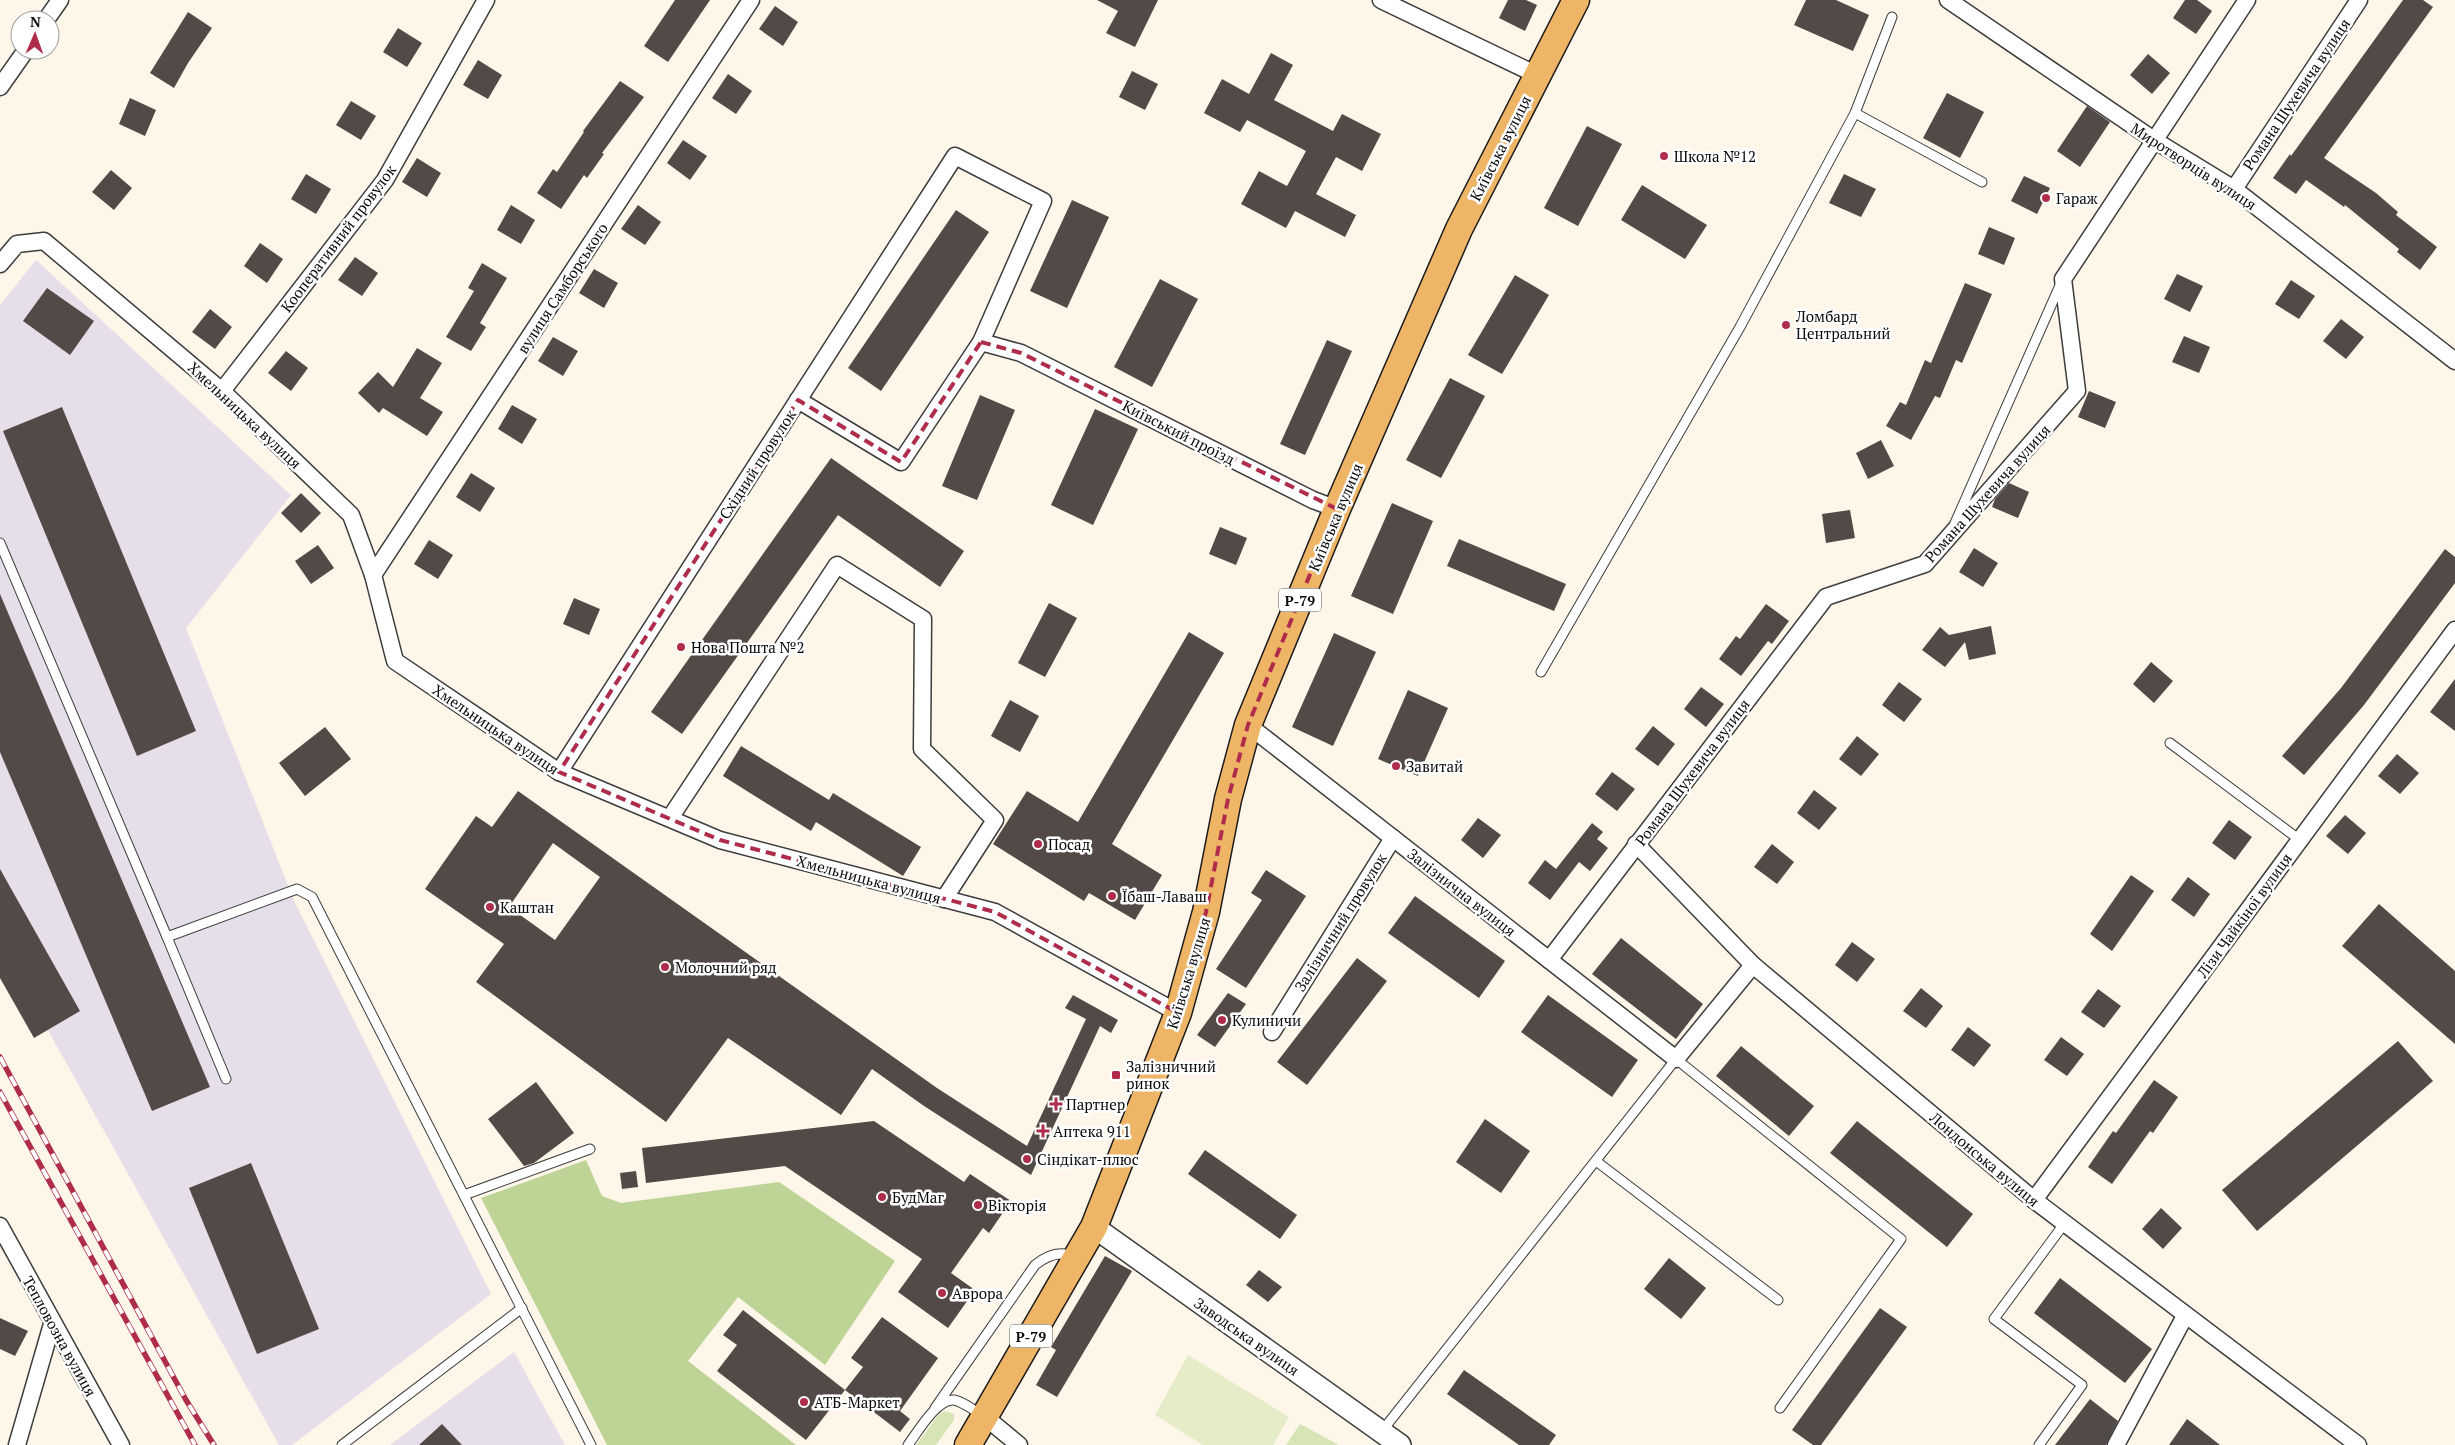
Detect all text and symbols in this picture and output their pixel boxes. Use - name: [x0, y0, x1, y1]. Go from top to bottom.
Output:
- north arrow: [10, 10, 60, 60]
- text: N: [30, 12, 41, 31]
- street label: Романа Шухевича вулиця: [2238, 14, 2354, 174]
- street label: Київська вулиця: [1465, 92, 1535, 204]
- street label: Миротворців вулиця: [2127, 118, 2261, 214]
- place label: Школа №12: [1674, 146, 1756, 166]
- marker: Школа №12: [1658, 150, 1670, 162]
- street label: Кооперативний провулок: [276, 159, 401, 316]
- place label: Гараж: [2056, 188, 2098, 208]
- marker: Гараж: [2040, 192, 2052, 204]
- street label: вулиця Самборського: [512, 219, 612, 357]
- place label: Ломбард Центральний: [1795, 306, 1891, 343]
- marker: Ломбард Центральний: [1780, 319, 1792, 331]
- street label: Хмельницька вулиця: [184, 357, 306, 473]
- street label: Київський проїзд: [1119, 395, 1239, 469]
- street label: Східний провулок: [714, 405, 800, 523]
- street label: Романа Шухевича вулиця: [1920, 420, 2054, 566]
- street label: Київська вулиця: [1303, 460, 1367, 574]
- road number: Р-79: [1279, 588, 1321, 612]
- place label: Нова Пошта №2: [691, 637, 804, 657]
- marker: Нова Пошта №2: [675, 641, 687, 653]
- street label: Хмельницька вулиця: [429, 679, 563, 779]
- street label: Романа Шухевича вулиця: [1630, 695, 1754, 849]
- place label: Завитай: [1406, 756, 1463, 776]
- marker: Завитай: [1390, 760, 1402, 772]
- place label: Посад: [1048, 834, 1091, 854]
- marker: Посад: [1032, 838, 1044, 850]
- street label: Залізнична вулиця: [1404, 843, 1520, 941]
- street label: Залізничний провулок: [1289, 848, 1391, 995]
- street label: Лізи Чайкіної вулиця: [2191, 849, 2296, 982]
- street label: Хмельницька вулиця: [795, 850, 943, 908]
- place label: Їбаш-Лаваш: [1122, 886, 1207, 906]
- marker: Їбаш-Лаваш: [1106, 890, 1118, 902]
- place label: Каштан: [500, 897, 554, 917]
- marker: Каштан: [484, 901, 496, 913]
- street label: Київська вулиця: [1162, 915, 1214, 1031]
- place label: Молочний ряд: [675, 957, 777, 977]
- marker: Молочний ряд: [659, 961, 671, 973]
- place label: Кулиничи: [1232, 1010, 1301, 1030]
- marker: Кулиничи: [1216, 1014, 1228, 1026]
- place label: Залізничний ринок: [1126, 1056, 1216, 1093]
- marker: Залізничний ринок: [1110, 1069, 1122, 1081]
- place label: Партнер: [1066, 1094, 1125, 1114]
- marker: Партнер: [1050, 1098, 1062, 1110]
- street label: Лондонська вулиця: [1925, 1107, 2044, 1211]
- place label: Аптека 911: [1053, 1121, 1131, 1141]
- marker: Аптека 911: [1037, 1125, 1049, 1137]
- place label: Сіндікат-плюс: [1037, 1149, 1139, 1169]
- marker: Сіндікат-плюс: [1021, 1153, 1033, 1165]
- place label: БудМаг: [892, 1187, 944, 1207]
- marker: БудМаг: [876, 1191, 888, 1203]
- place label: Вікторія: [988, 1195, 1046, 1215]
- marker: Вікторія: [972, 1199, 984, 1211]
- street label: Тепловозна вулиця: [19, 1272, 101, 1400]
- place label: Аврора: [952, 1283, 1003, 1303]
- marker: Аврора: [936, 1287, 948, 1299]
- street label: Заводська вулиця: [1191, 1292, 1304, 1380]
- road number: Р-79: [1010, 1324, 1052, 1348]
- place label: АТБ-Маркет: [814, 1392, 900, 1412]
- marker: АТБ-Маркет: [798, 1396, 810, 1408]

